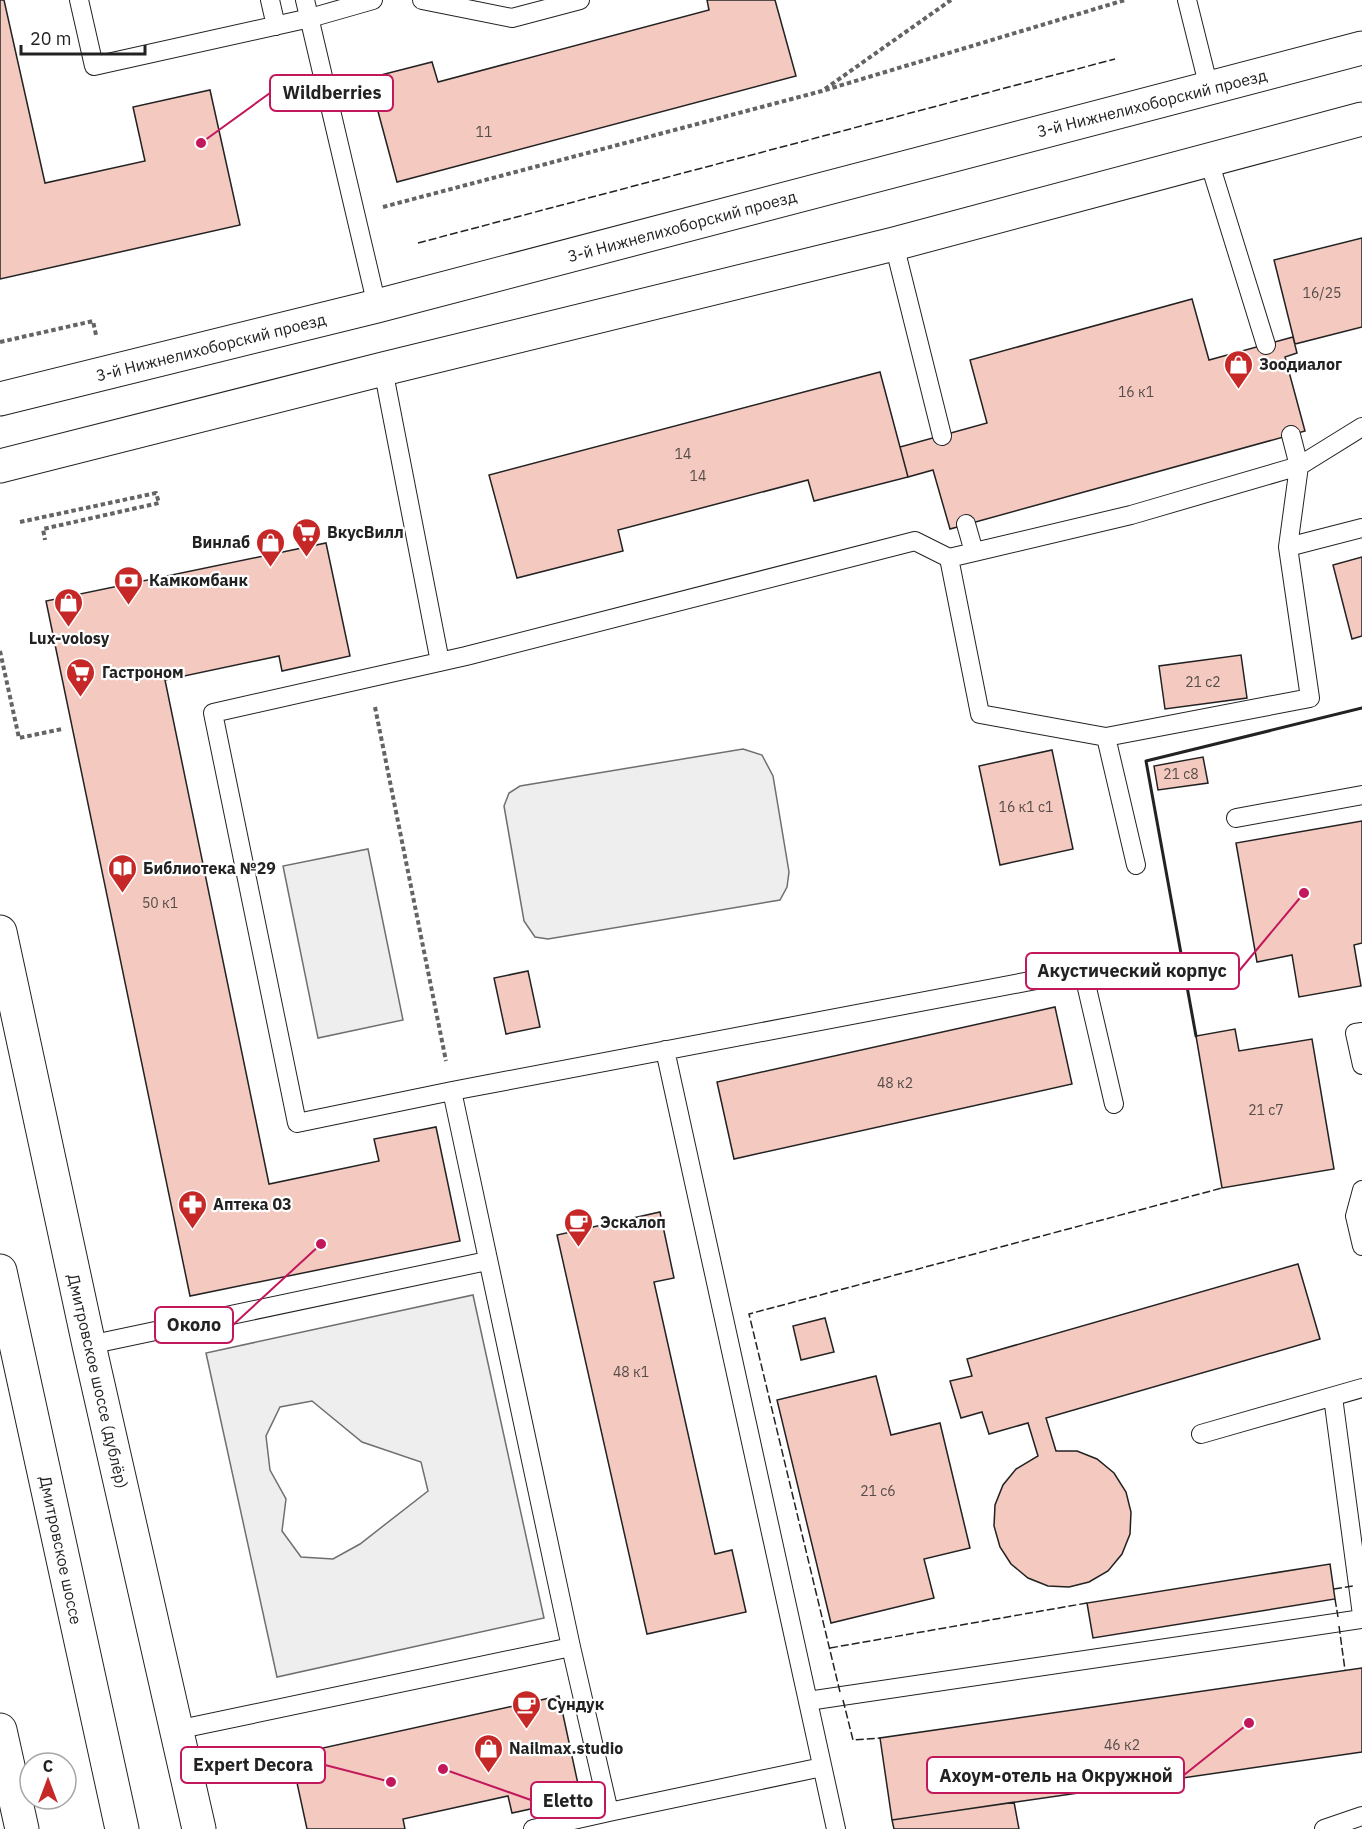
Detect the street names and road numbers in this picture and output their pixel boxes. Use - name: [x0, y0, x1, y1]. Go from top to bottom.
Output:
- street label: 3-й Нижнелихоборский проезд: [1035, 65, 1269, 141]
- street label: 3-й Нижнелихоборский проезд: [565, 186, 799, 266]
- street label: 3-й Нижнелихоборский проезд: [94, 309, 328, 385]
- street label: Дмитровское шоссе (дублёр): [64, 1272, 132, 1490]
- street label: Дмитровское шоссе: [35, 1474, 87, 1626]

